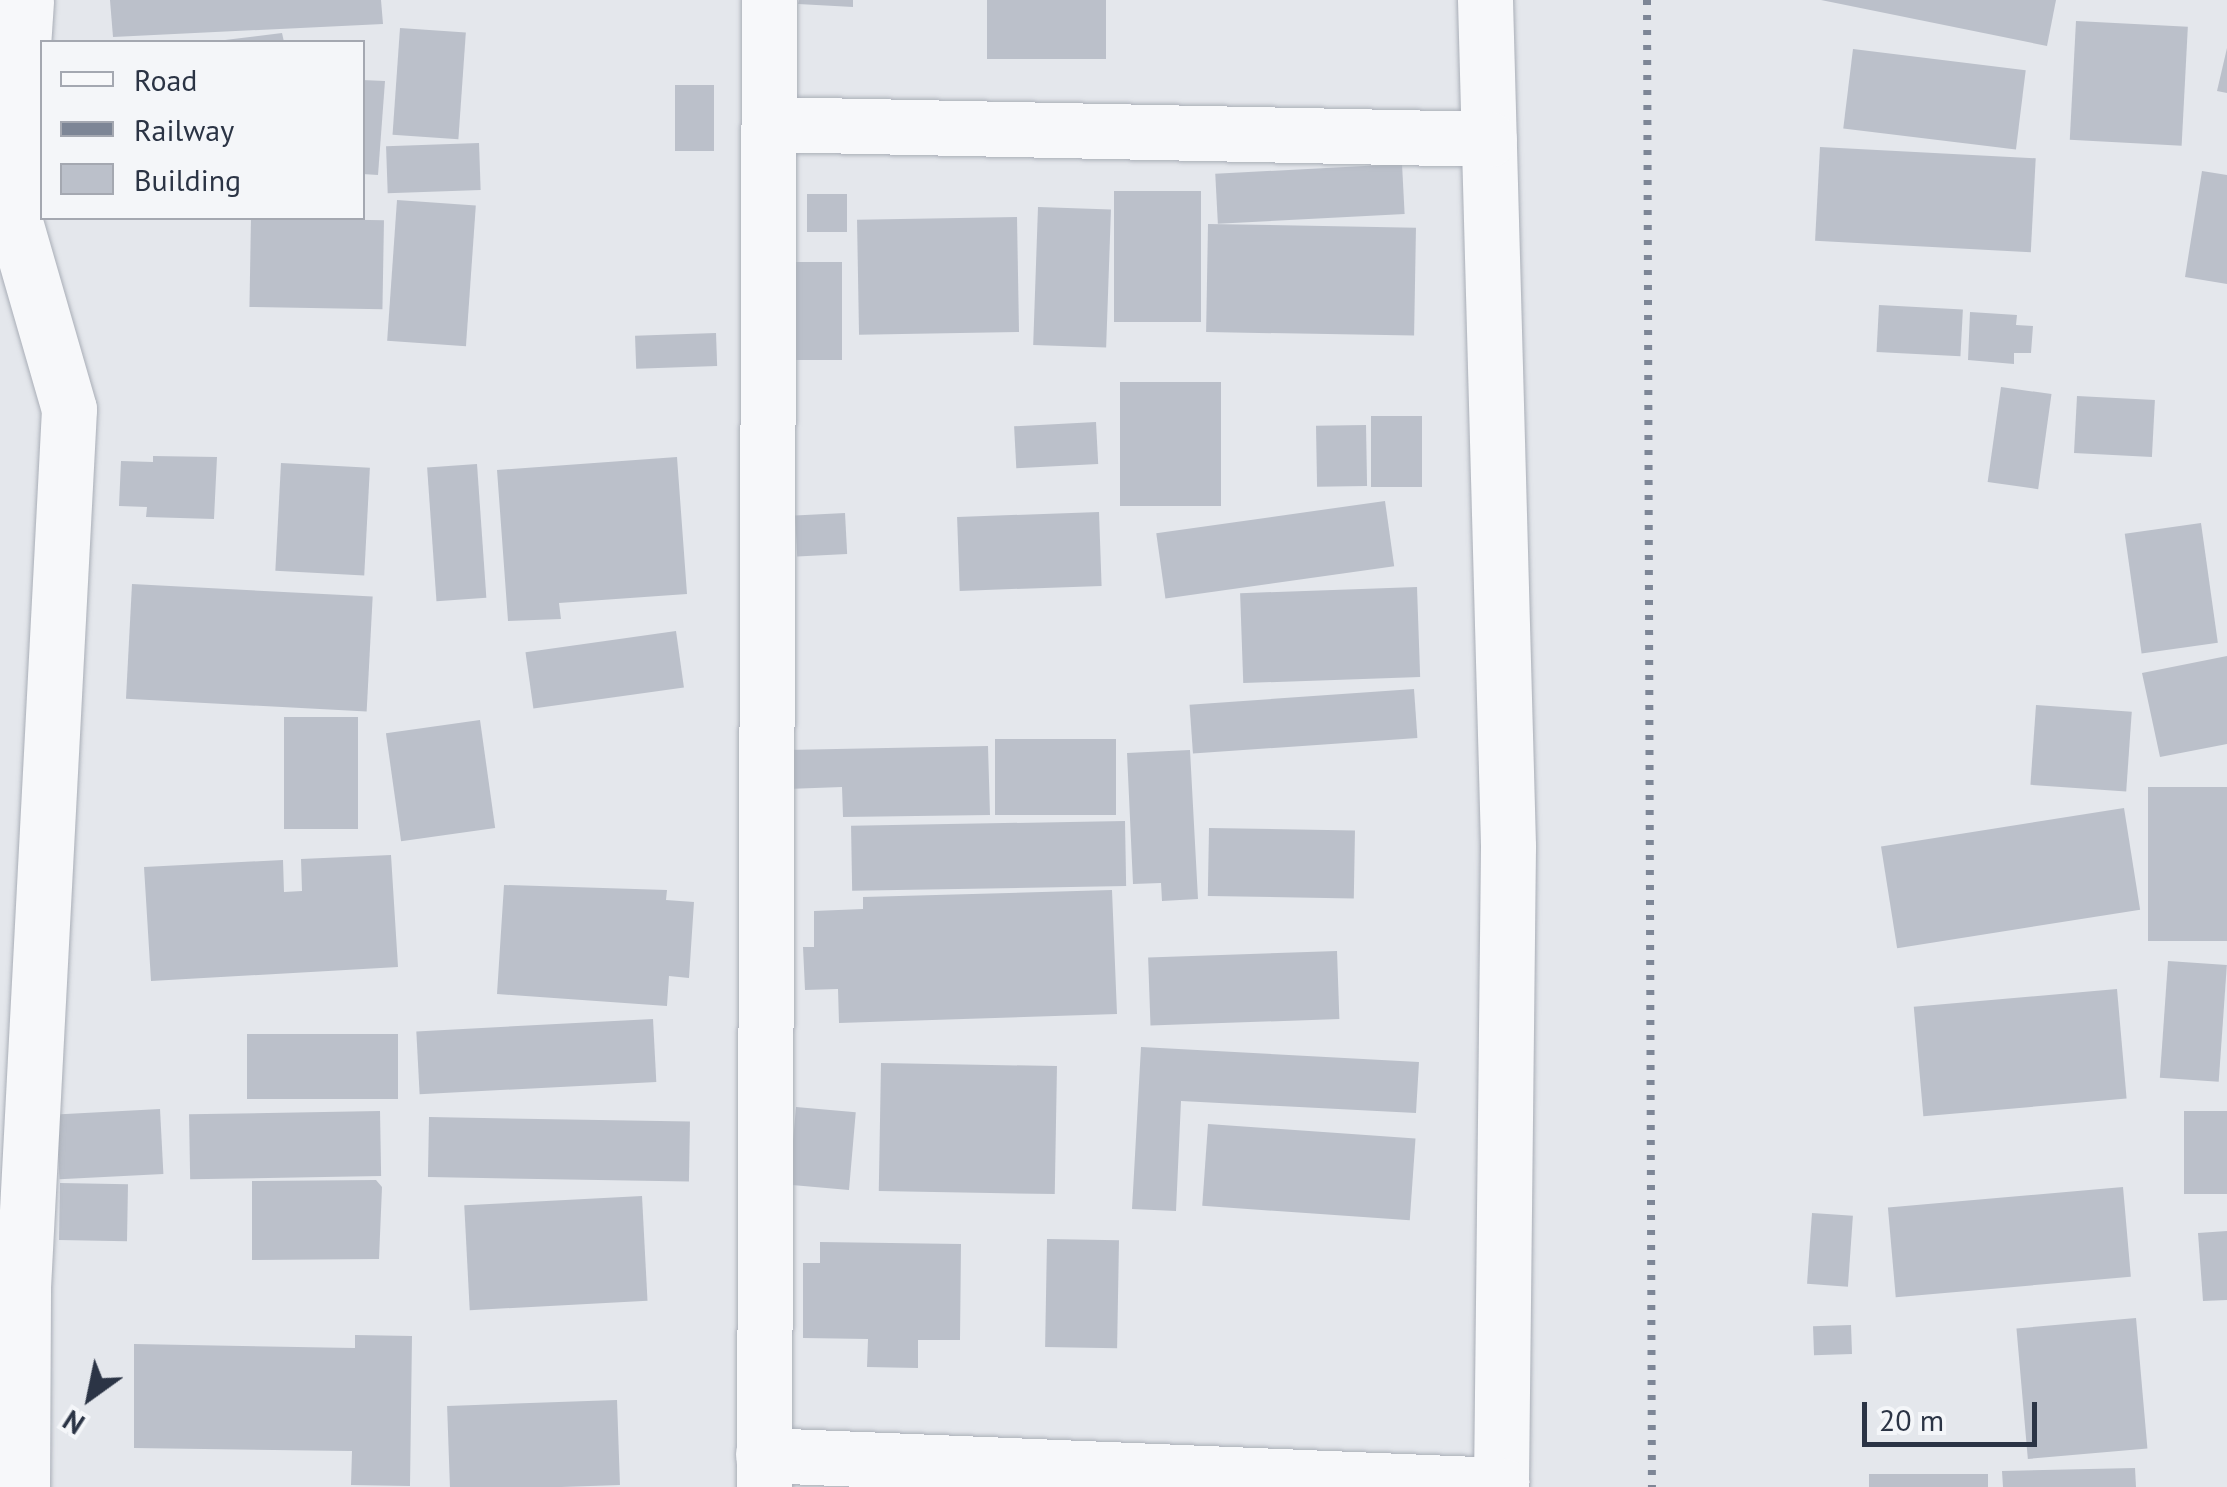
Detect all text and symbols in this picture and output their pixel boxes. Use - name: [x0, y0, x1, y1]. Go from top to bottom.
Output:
- legend: [40, 40, 365, 220]
- text: Road: [134, 60, 198, 99]
- text: Railway: [134, 110, 234, 149]
- text: Building: [134, 160, 241, 199]
- north arrow: [40, 1347, 140, 1447]
- scale bar: [1867, 1382, 2042, 1444]
- text: 20 m: [1879, 1400, 1944, 1439]
- text: N: [56, 1402, 91, 1443]

